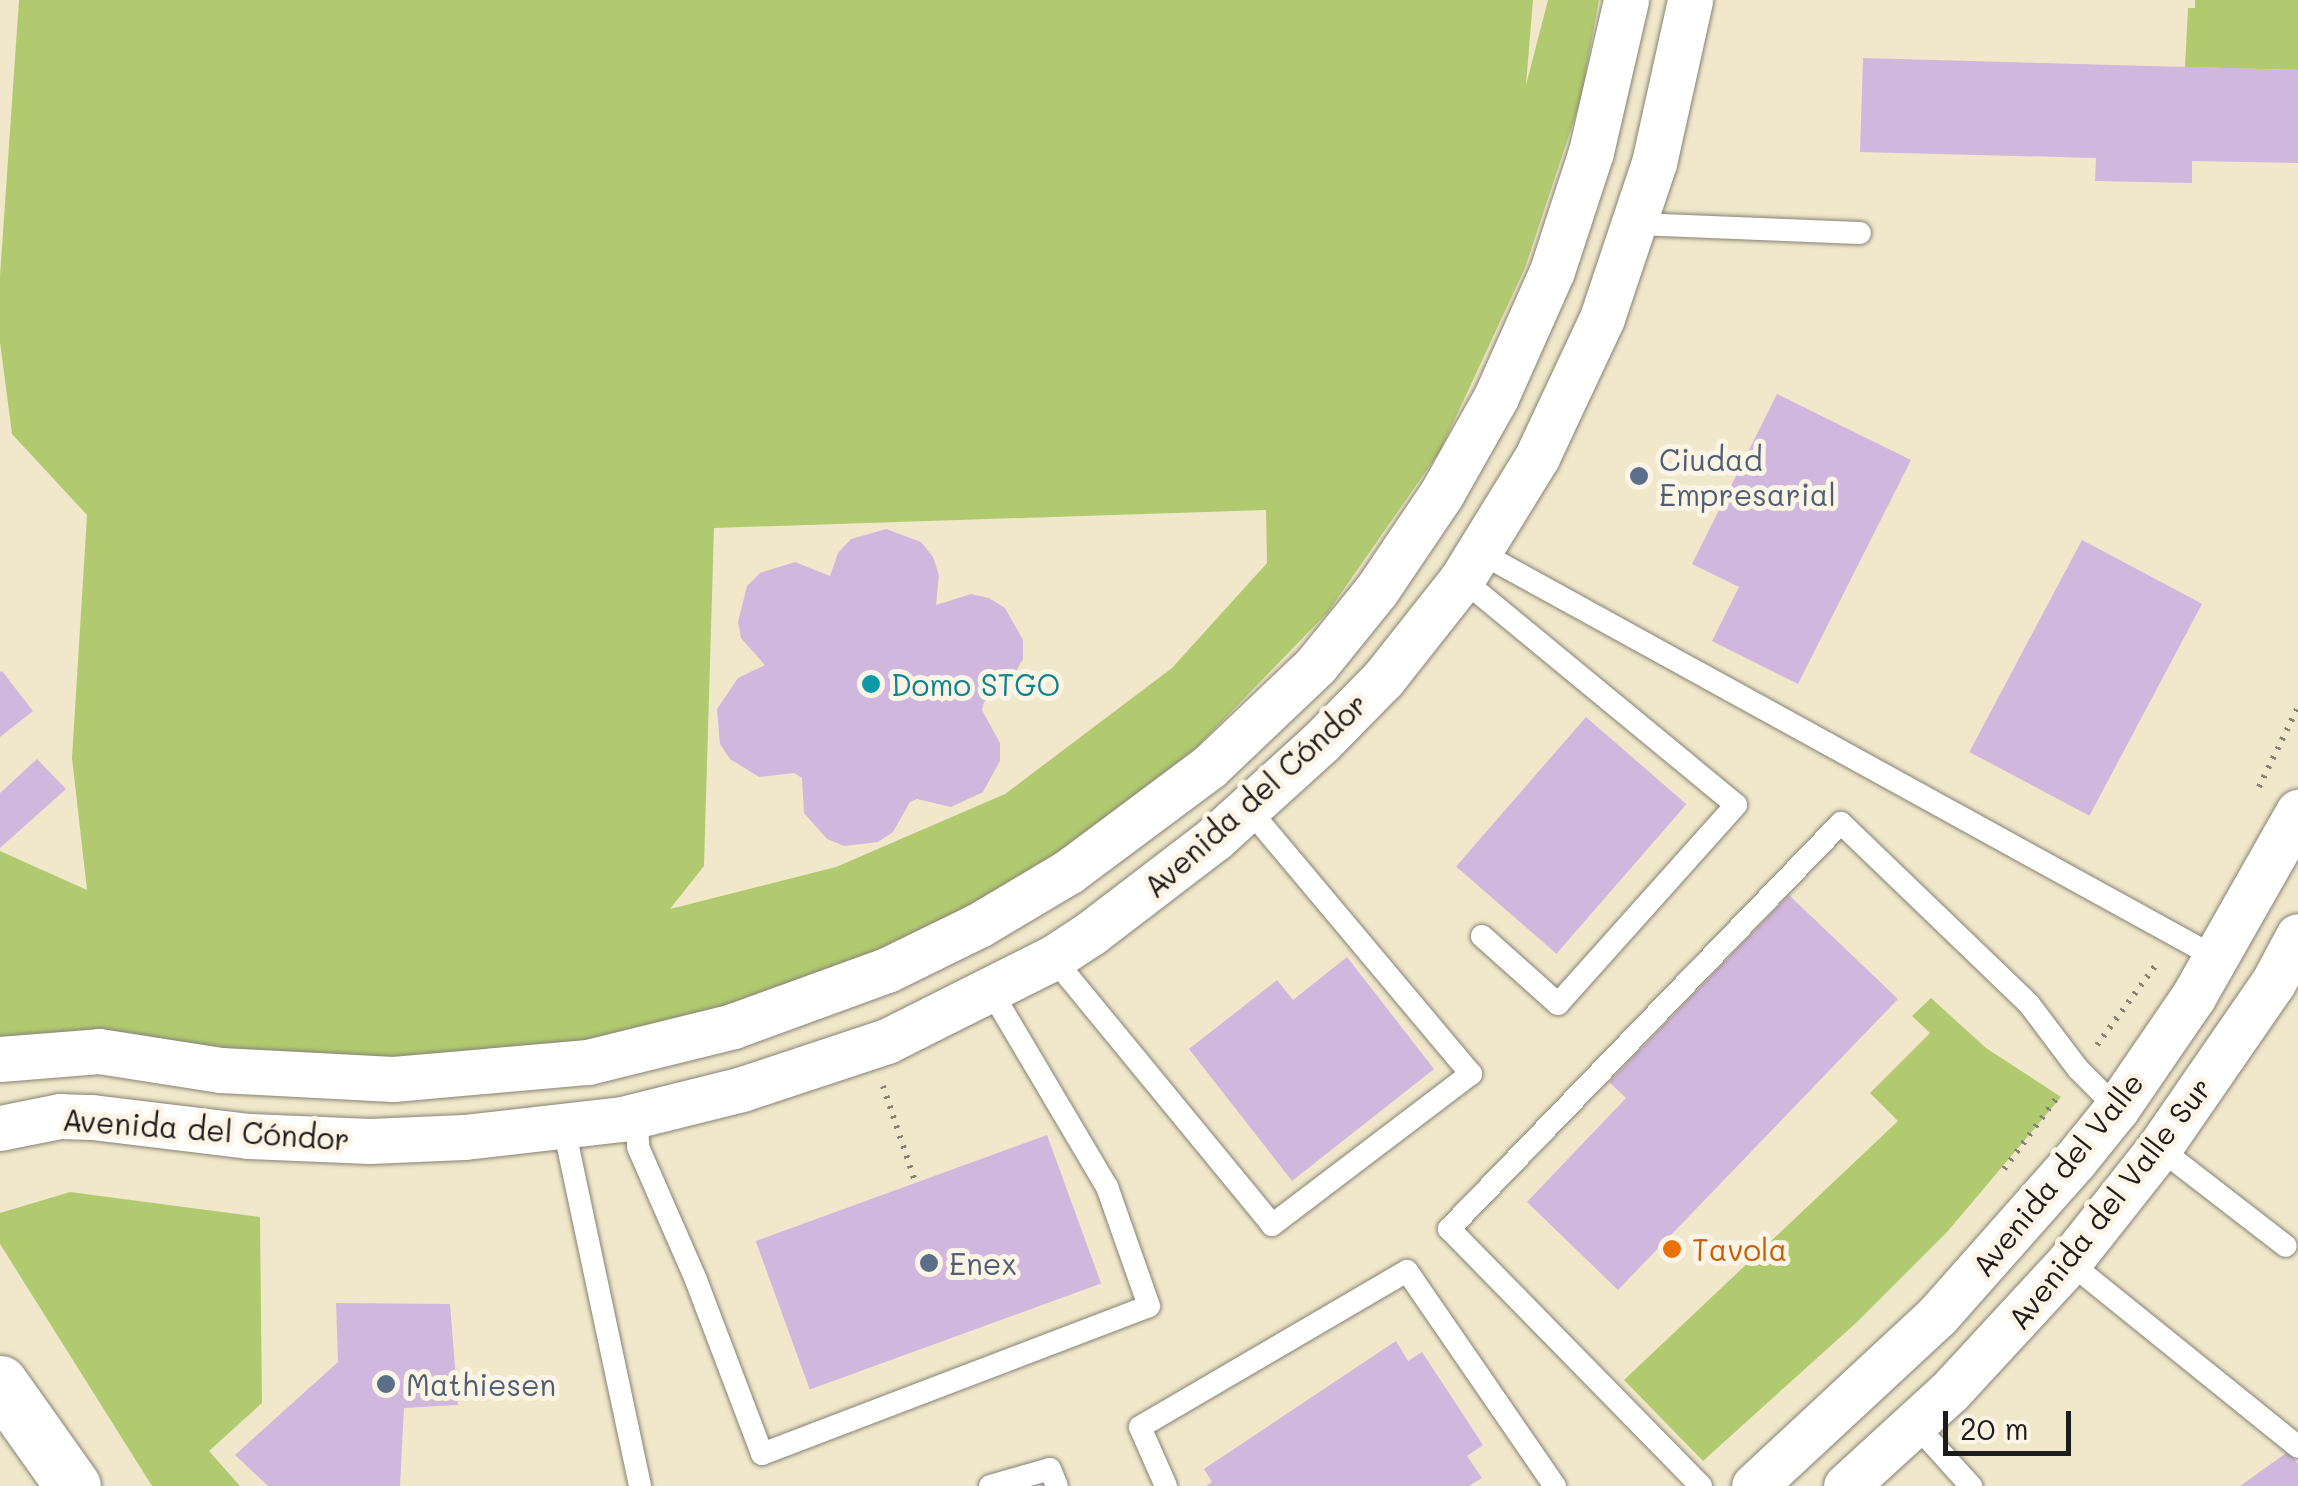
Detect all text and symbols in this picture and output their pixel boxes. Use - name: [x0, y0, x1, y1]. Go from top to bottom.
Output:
- place label: Ciudad Empresarial: [1659, 441, 1836, 512]
- marker: Ciudad Empresarial: [1628, 465, 1650, 487]
- place label: Domo STGO: [891, 666, 1060, 702]
- marker: Domo STGO: [860, 673, 882, 695]
- street label: Avenida del Cóndor: [1136, 685, 1374, 905]
- street label: Avenida del Valle: [1964, 1065, 2150, 1283]
- street label: Avenida del Valle Sur: [2000, 1070, 2218, 1336]
- street label: Avenida del Cóndor: [61, 1101, 351, 1157]
- place label: Tavola: [1692, 1231, 1787, 1267]
- marker: Tavola: [1661, 1238, 1683, 1260]
- place label: Enex: [949, 1245, 1017, 1281]
- marker: Enex: [918, 1252, 940, 1274]
- place label: Mathiesen: [406, 1366, 556, 1402]
- marker: Mathiesen: [375, 1373, 397, 1395]
- scale bar: [1948, 1391, 2076, 1453]
- text: 20 m: [1960, 1408, 2029, 1448]

